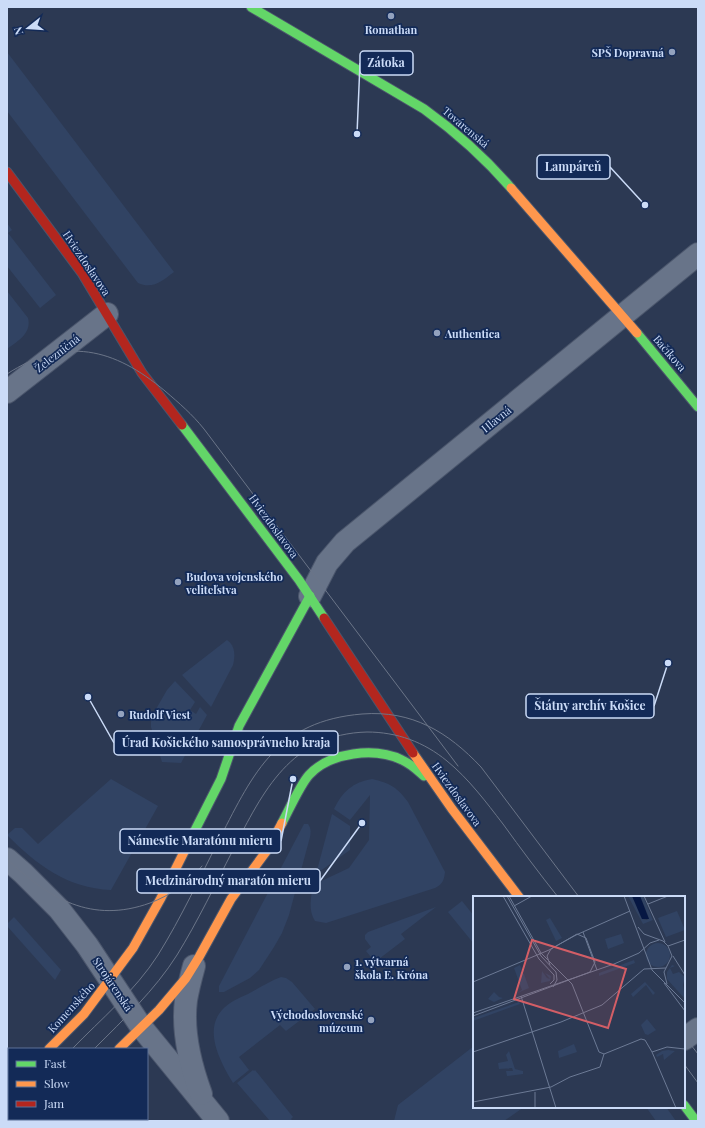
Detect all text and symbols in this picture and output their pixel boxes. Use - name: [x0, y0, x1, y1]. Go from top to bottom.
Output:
- north arrow: [8, 8, 48, 48]
- marker: Romathan: [386, 11, 396, 21]
- place label: Romathan: [365, 22, 417, 37]
- text: N: [10, 25, 26, 37]
- place label: SPŠ Dopravná: [591, 45, 664, 60]
- marker: SPŠ Dopravná: [667, 47, 677, 57]
- callout: Zátoka: [360, 51, 413, 75]
- text: Zátoka: [367, 54, 406, 70]
- street label: Továrenská: [440, 103, 493, 151]
- callout: Lampáreň: [537, 155, 610, 179]
- text: Lampáreň: [545, 158, 602, 174]
- street label: Hviezdoslavova: [60, 228, 115, 299]
- place label: Authentica: [444, 326, 500, 341]
- marker: Authentica: [432, 328, 442, 338]
- street label: Železničná: [31, 330, 83, 375]
- street label: Bačíkova: [650, 332, 690, 375]
- street label: Hlavná: [478, 402, 514, 436]
- street label: Hviezdoslavova: [246, 491, 303, 561]
- place label: Budova vojenského veliteľstva: [185, 569, 283, 597]
- marker: Budova vojenského veliteľstva: [173, 577, 183, 587]
- callout: Štátny archív Košice: [526, 694, 654, 718]
- text: Štátny archív Košice: [534, 697, 646, 713]
- place label: Rudolf Viest: [129, 707, 191, 722]
- marker: Rudolf Viest: [116, 709, 126, 719]
- callout: Úrad Košického samosprávneho kraja: [114, 731, 338, 755]
- text: Úrad Košického samosprávneho kraja: [122, 734, 331, 750]
- street label: Hviezdoslavova: [429, 759, 486, 829]
- callout: Námestie Maratónu mieru: [120, 829, 281, 853]
- text: Námestie Maratónu mieru: [128, 832, 273, 848]
- callout: Medzinárodný maratón mieru: [137, 869, 320, 893]
- text: Medzinárodný maratón mieru: [145, 872, 312, 888]
- inset map: [473, 896, 685, 1108]
- street label: Strojárenská: [89, 954, 137, 1014]
- place label: 1. výtvarná škola E. Króna: [355, 954, 428, 982]
- marker: 1. výtvarná škola E. Króna: [342, 962, 352, 972]
- street label: Komenského: [44, 978, 98, 1036]
- place label: Východoslovenské múzeum: [270, 1007, 363, 1035]
- marker: Východoslovenské múzeum: [366, 1015, 376, 1025]
- legend: [8, 1048, 148, 1120]
- text: Fast: [44, 1055, 67, 1071]
- text: Slow: [44, 1075, 70, 1091]
- text: Jam: [43, 1095, 65, 1111]

